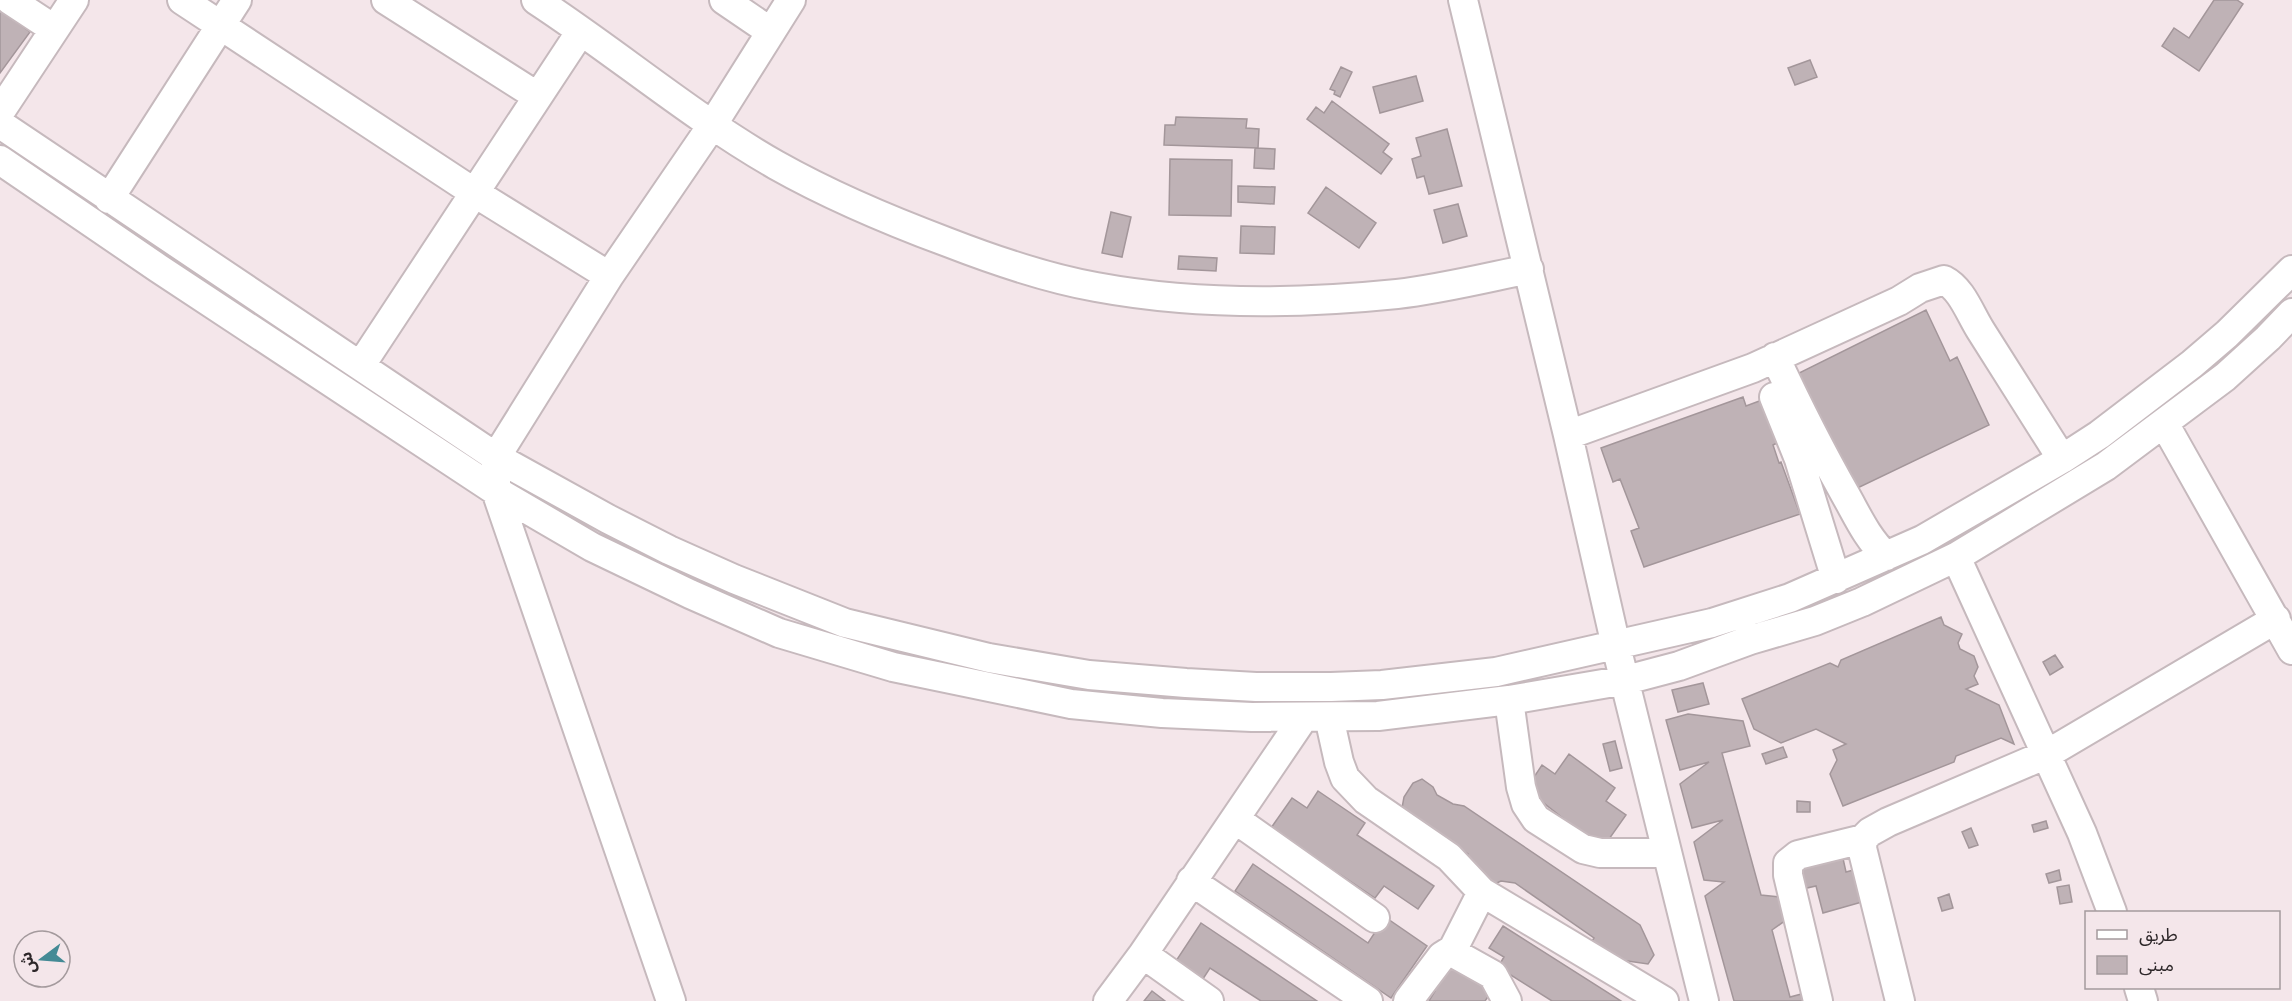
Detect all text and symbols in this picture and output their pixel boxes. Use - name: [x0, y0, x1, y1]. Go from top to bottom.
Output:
- legend: [2085, 911, 2280, 989]
- text: طريق: [2139, 925, 2178, 946]
- north arrow: [12, 929, 72, 989]
- text: ش: [17, 950, 40, 976]
- text: مبنى: [2139, 955, 2174, 976]

